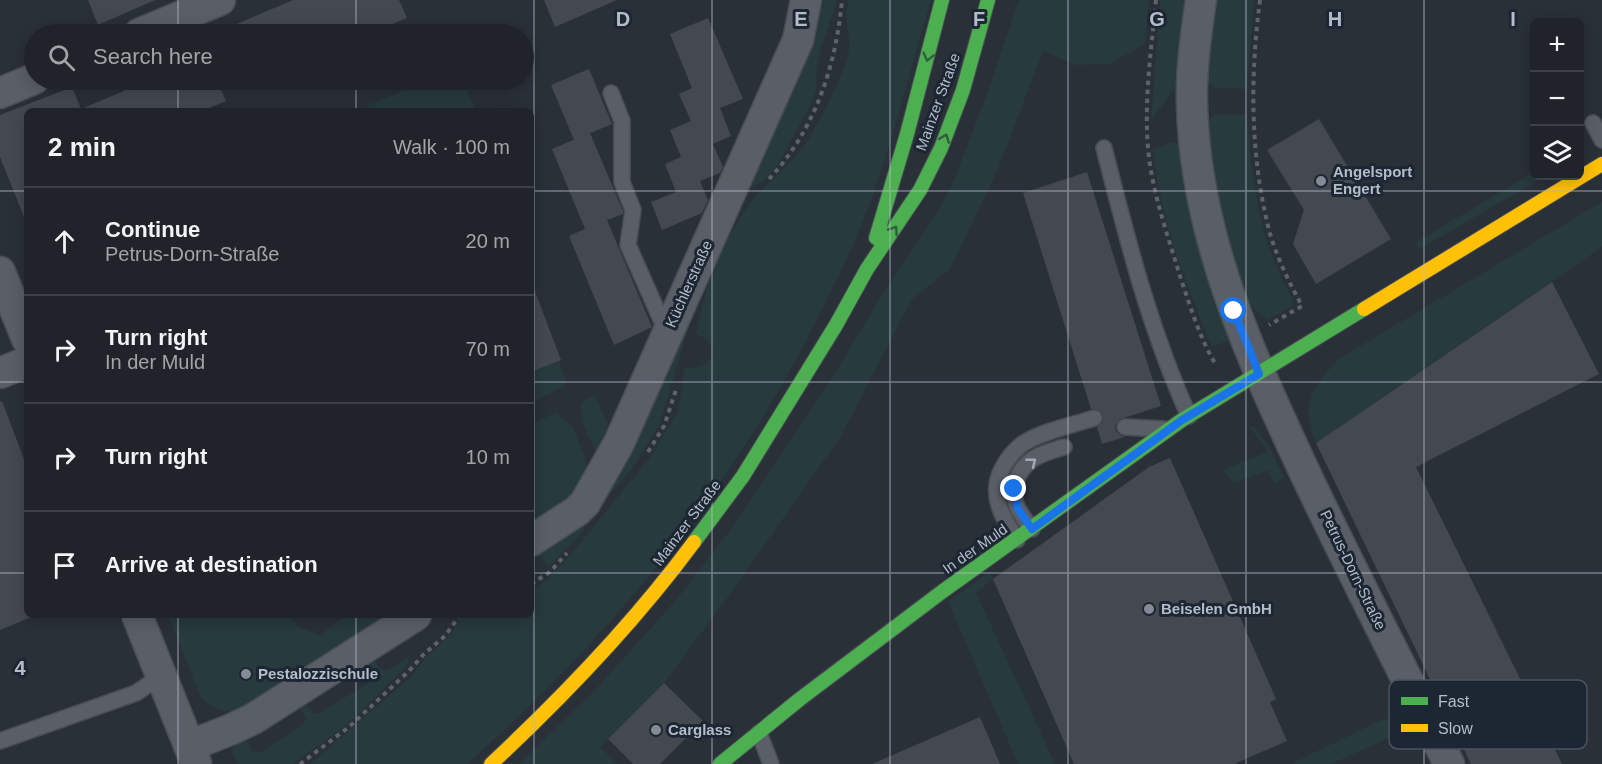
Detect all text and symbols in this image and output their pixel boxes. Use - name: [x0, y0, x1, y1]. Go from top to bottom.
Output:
- text: D: [616, 8, 630, 30]
- text: E: [794, 8, 808, 30]
- text: F: [973, 8, 985, 30]
- text: G: [1149, 8, 1165, 30]
- text: H: [1328, 8, 1342, 30]
- text: I: [1510, 8, 1516, 30]
- map controls: [1530, 18, 1584, 180]
- button: +: [1530, 18, 1584, 72]
- search box: [24, 24, 534, 90]
- icon: search: [45, 41, 78, 74]
- text: Search here: [93, 44, 213, 69]
- street label: Mainzer Straße: [912, 51, 963, 153]
- one-way arrow: [923, 52, 936, 62]
- button: −: [1530, 72, 1584, 126]
- button: layers: [1530, 126, 1584, 180]
- text: 2 min: [48, 132, 116, 162]
- one-way arrow: [938, 133, 950, 144]
- text: Walk · 100 m: [393, 136, 510, 158]
- place label: Angelsport Engert: [1333, 163, 1412, 197]
- marker: Angelsport Engert: [1314, 174, 1328, 188]
- text: Continue: [105, 217, 200, 242]
- icon: ahead: [48, 225, 81, 258]
- one-way arrow: [887, 226, 898, 237]
- text: 20 m: [466, 230, 510, 252]
- street label: Küchlerstraße: [662, 238, 715, 330]
- text: Petrus-Dorn-Straße: [105, 243, 280, 265]
- route start: [1220, 297, 1246, 323]
- text: Turn right: [105, 325, 207, 350]
- icon: right: [48, 333, 81, 366]
- text: 70 m: [466, 338, 510, 360]
- text: In der Muld: [105, 351, 205, 373]
- icon: right: [48, 441, 81, 474]
- text: Turn right: [105, 444, 207, 469]
- text: 10 m: [466, 446, 510, 468]
- one-way arrow: [1025, 458, 1036, 469]
- route end: [1000, 475, 1026, 501]
- street label: Mainzer Straße: [649, 477, 724, 569]
- street label: Petrus-Dorn-Straße: [1317, 507, 1390, 632]
- street label: In der Muld: [939, 520, 1010, 577]
- icon: arrive: [48, 549, 81, 582]
- text: Arrive at destination: [105, 552, 318, 577]
- place label: Beiselen GmbH: [1161, 600, 1272, 617]
- marker: Beiselen GmbH: [1142, 602, 1156, 616]
- text: 4: [14, 657, 26, 679]
- place label: Pestalozzischule: [258, 665, 378, 682]
- marker: Pestalozzischule: [239, 667, 253, 681]
- legend: [1389, 680, 1587, 749]
- text: Fast: [1438, 693, 1470, 710]
- text: Slow: [1438, 720, 1473, 737]
- place label: Carglass: [668, 721, 731, 738]
- marker: Carglass: [649, 723, 663, 737]

